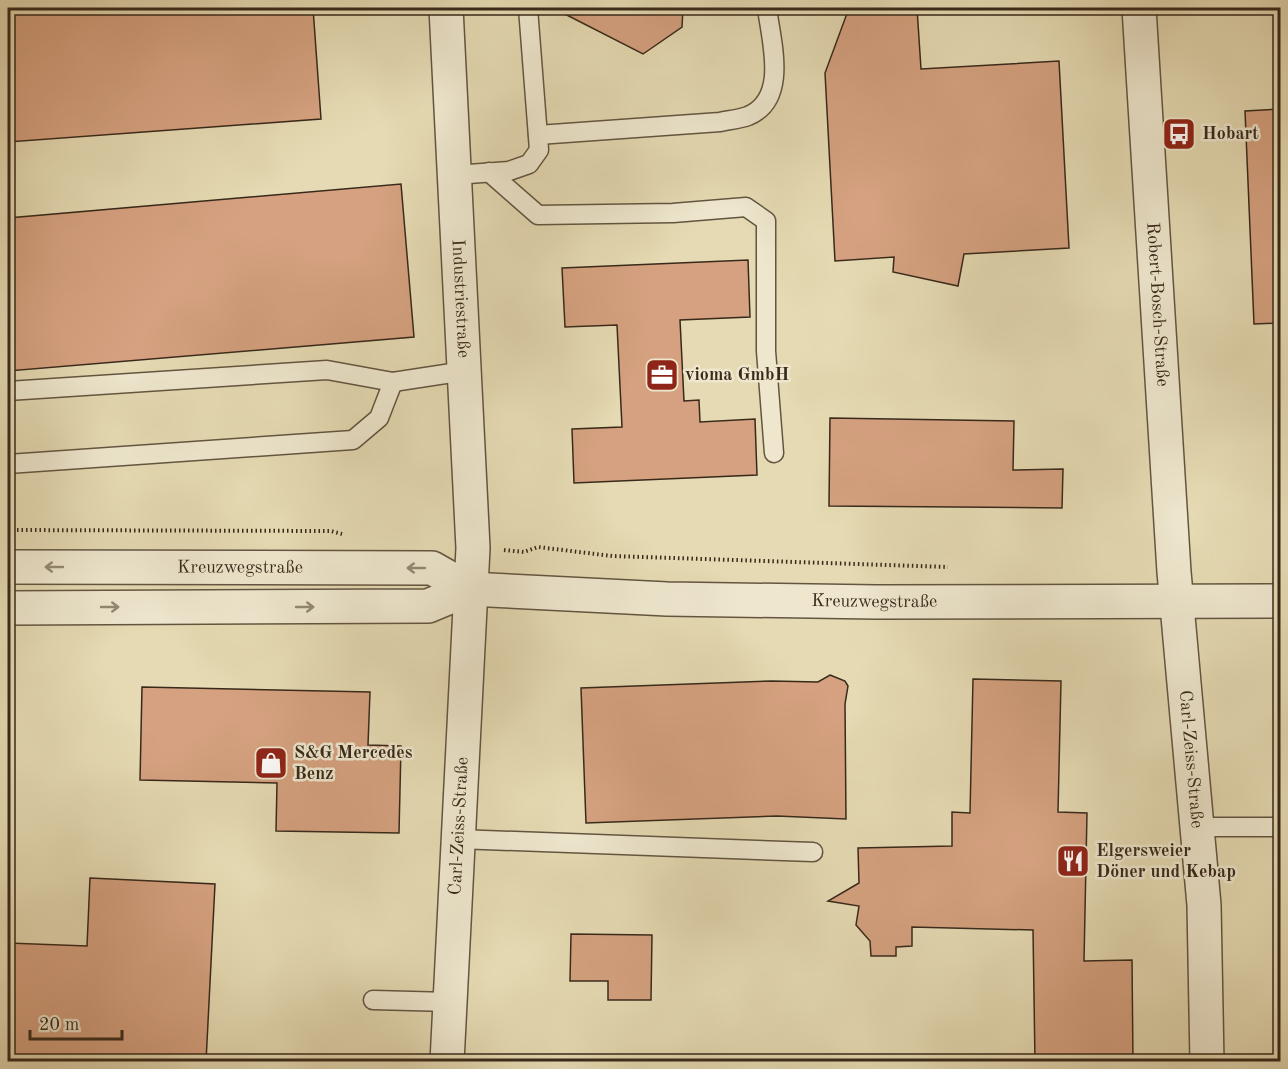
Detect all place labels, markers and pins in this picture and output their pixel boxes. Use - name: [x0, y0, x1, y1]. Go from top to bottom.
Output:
- bus stop icon: Hobart: [1161, 116, 1197, 152]
- place label: Hobart: [1202, 125, 1259, 143]
- office icon: vioma GmbH: [644, 357, 680, 393]
- place label: vioma GmbH: [685, 366, 789, 384]
- place label: S&G Mercedes Benz: [294, 744, 413, 783]
- shop icon: S&G Mercedes Benz: [253, 745, 289, 781]
- place label: Elgersweier Döner und Kebap: [1096, 842, 1236, 881]
- restaurant icon: Elgersweier Döner und Kebap: [1055, 843, 1091, 879]

